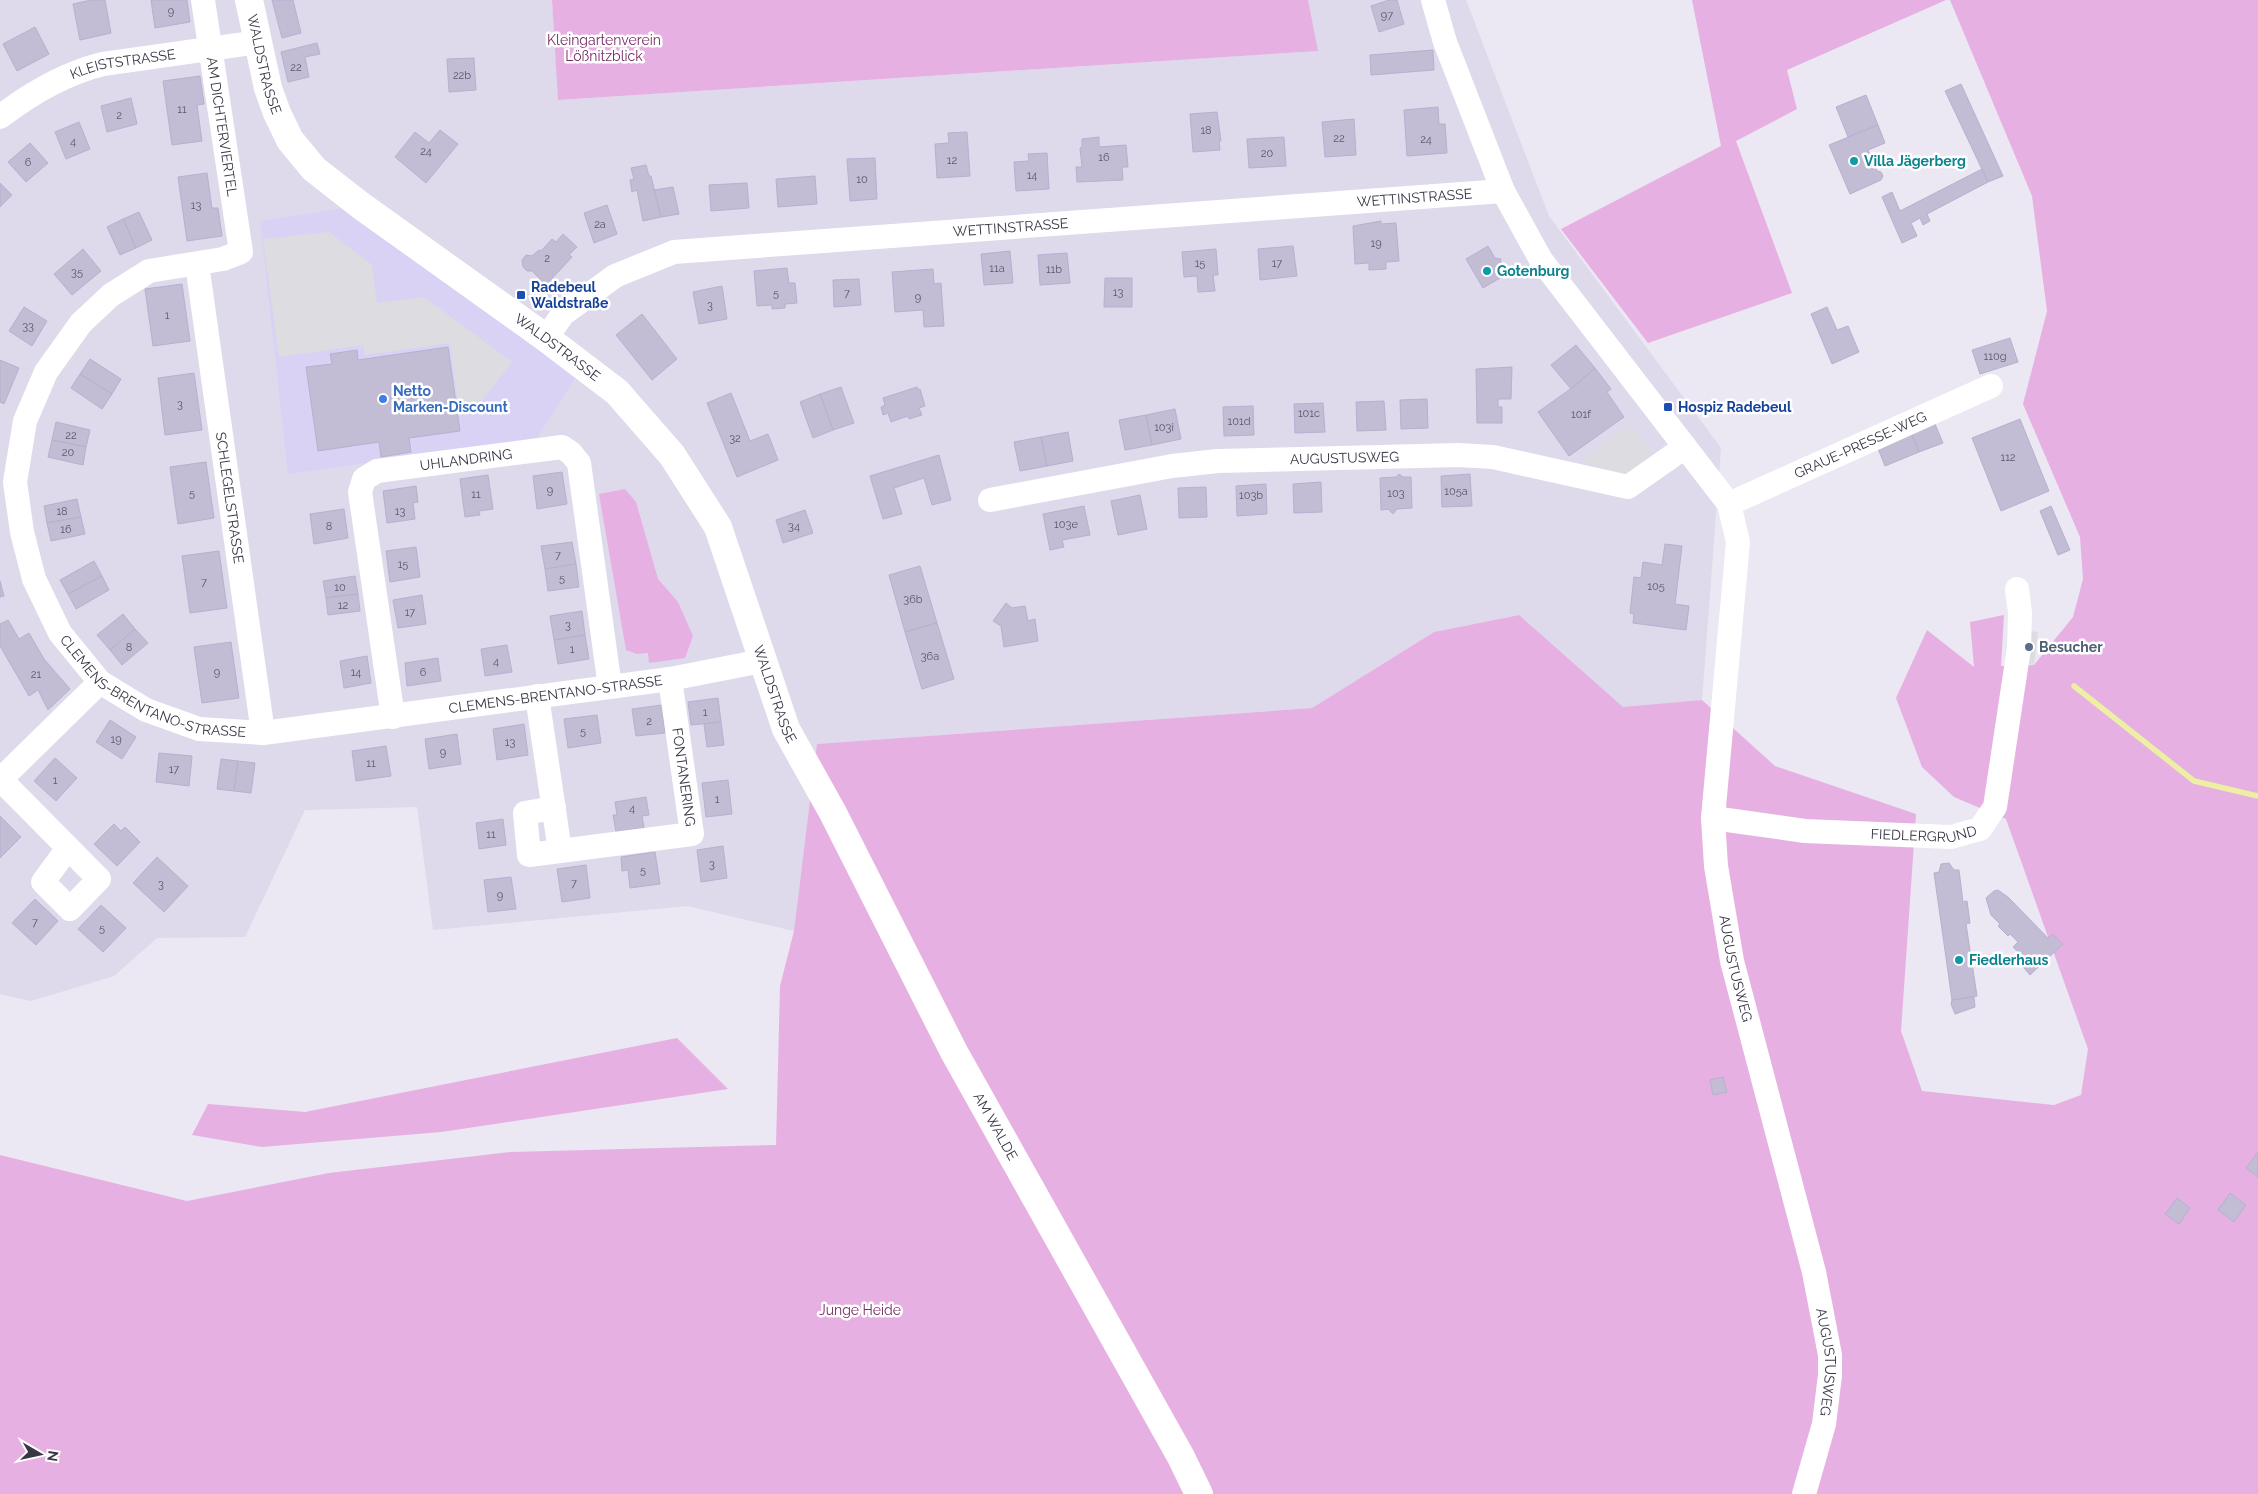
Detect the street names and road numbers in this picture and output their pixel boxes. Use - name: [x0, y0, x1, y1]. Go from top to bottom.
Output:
- street label: WALDSTRASSE: [244, 13, 285, 116]
- street label: KLEISTSTRASSE: [68, 46, 176, 82]
- street label: AM DICHTERVIERTEL: [204, 56, 240, 197]
- street label: WETTINSTRASSE: [1356, 185, 1473, 210]
- street label: WETTINSTRASSE: [952, 215, 1069, 239]
- street label: WALDSTRASSE: [512, 310, 603, 384]
- street label: GRAUE-PRESSE-WEG: [1792, 408, 1929, 482]
- street label: SCHLEGELSTRASSE: [213, 431, 247, 565]
- street label: UHLANDRING: [419, 446, 513, 473]
- street label: AUGUSTUSWEG: [1290, 448, 1399, 467]
- street label: CLEMENS-BRENTANO-STRASSE: [57, 632, 246, 740]
- street label: WALDSTRASSE: [750, 643, 800, 746]
- street label: CLEMENS-BRENTANO-STRASSE: [448, 672, 663, 716]
- street label: FONTANERING: [669, 727, 699, 827]
- street label: FIEDLERGRUND: [1870, 822, 1979, 846]
- street label: AUGUSTUSWEG: [1716, 914, 1756, 1024]
- street label: AM WALDE: [970, 1090, 1021, 1163]
- street label: AUGUSTUSWEG: [1813, 1307, 1838, 1417]

